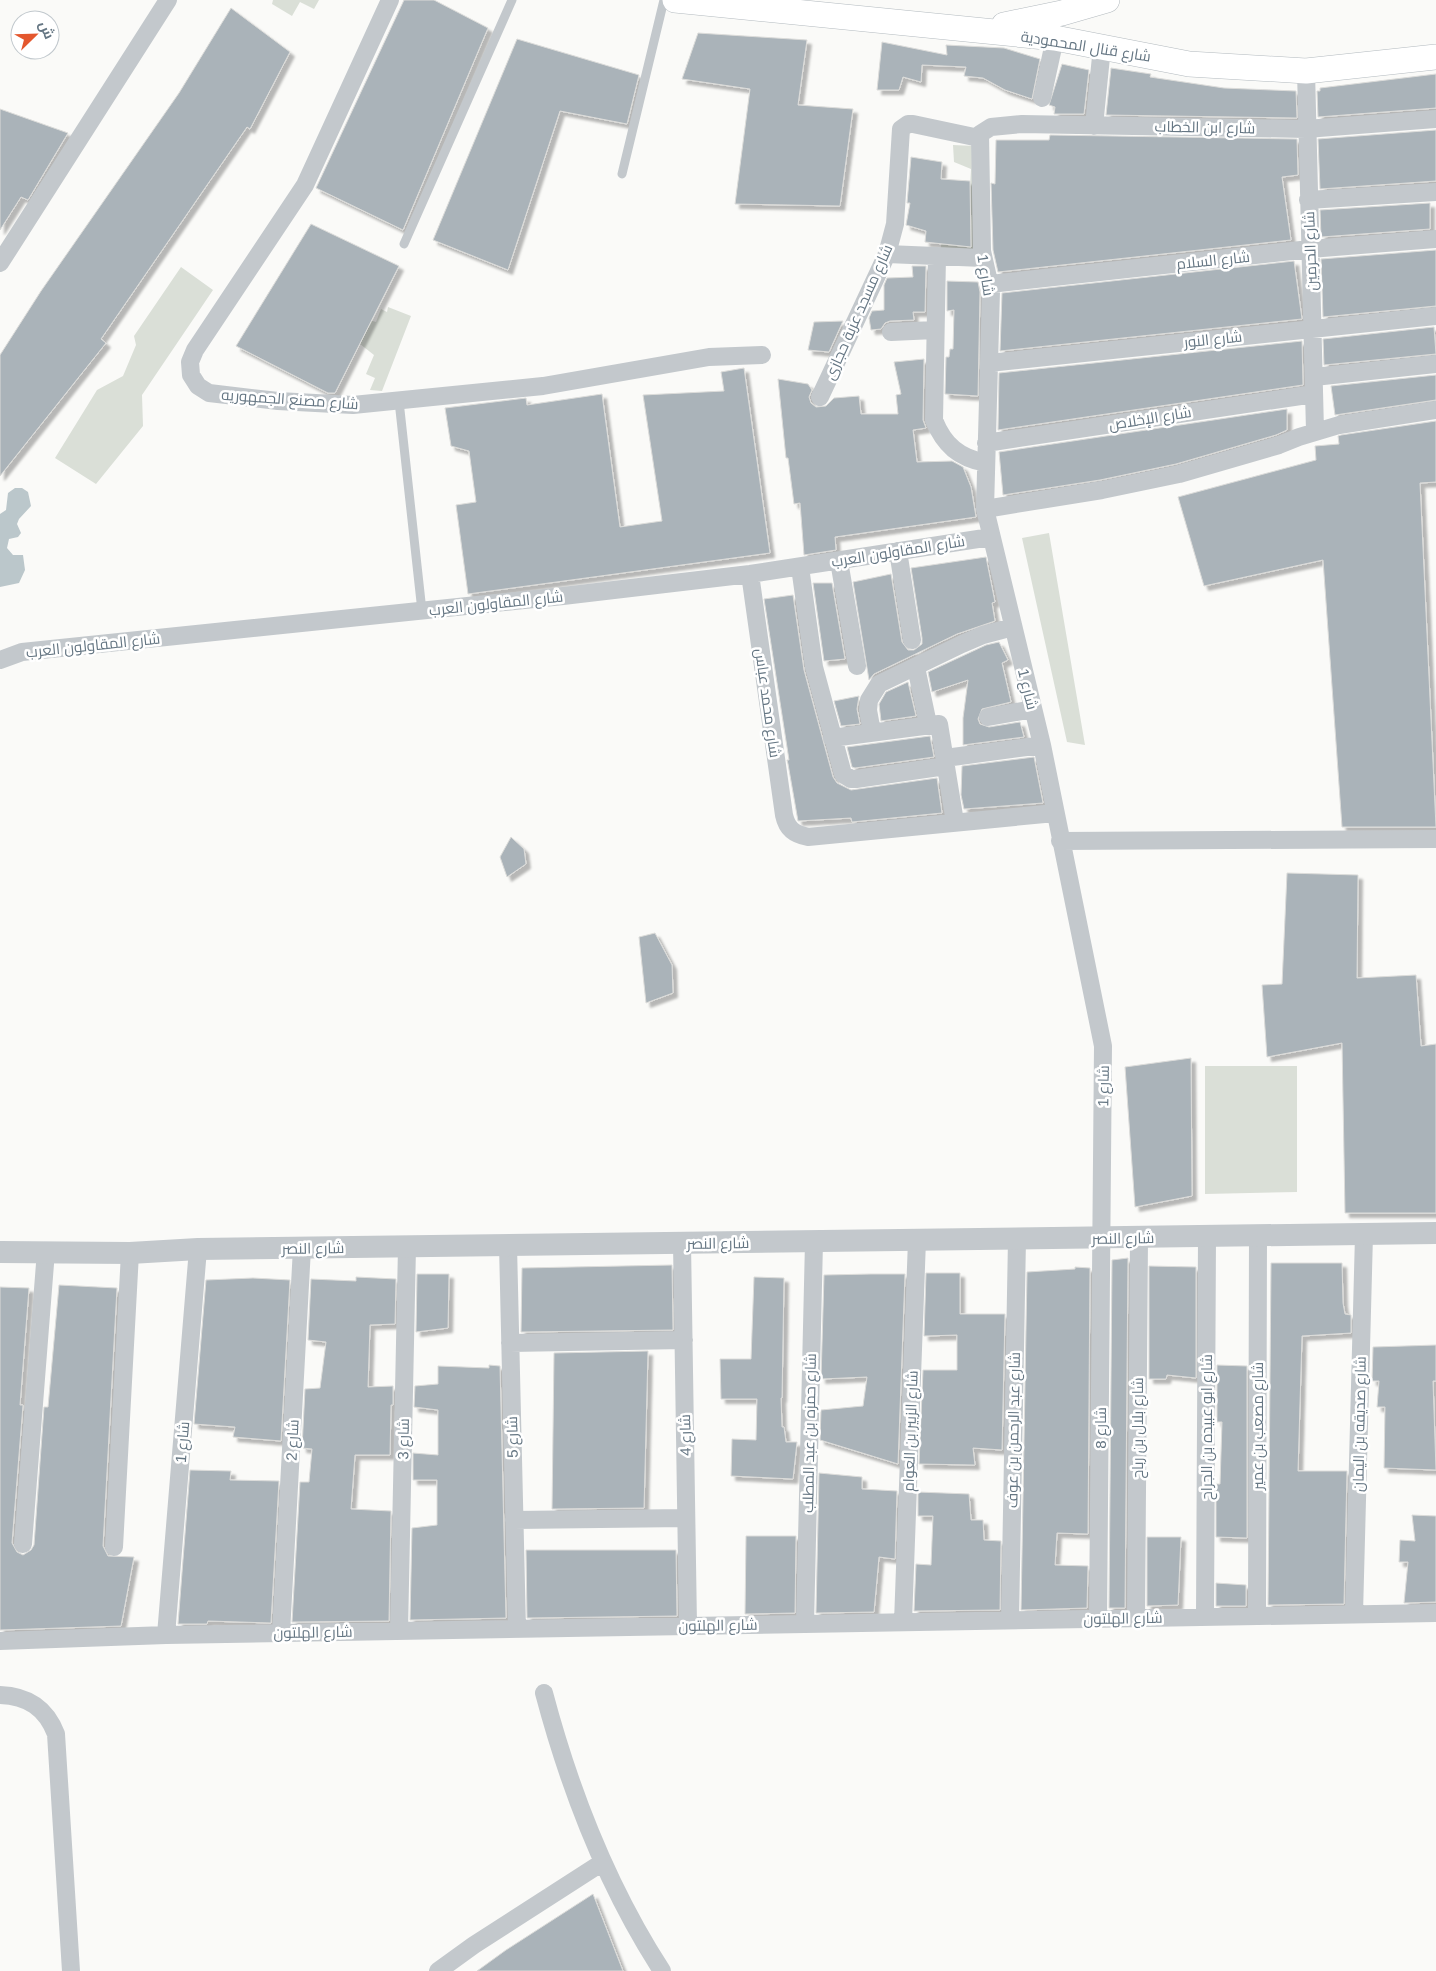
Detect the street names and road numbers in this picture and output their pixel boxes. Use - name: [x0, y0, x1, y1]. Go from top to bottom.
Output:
- street label: شارع قنال المحمودية: [1019, 27, 1152, 68]
- street label: شارع ابن الخطاب: [1154, 118, 1255, 139]
- street label: شارع الحرمين: [1300, 211, 1323, 291]
- street label: شارع مسجد عزبة حجازى: [820, 242, 898, 384]
- street label: شارع السلام: [1175, 248, 1251, 275]
- street label: شارع 1: [971, 253, 998, 297]
- street label: شارع النور: [1182, 327, 1243, 354]
- street label: شارع مصنع الجمهوريه: [221, 386, 359, 415]
- street label: شارع الإخلاص: [1108, 403, 1193, 436]
- street label: شارع المقاولون العرب: [830, 532, 966, 573]
- street label: شارع المقاولون العرب: [428, 588, 564, 621]
- street label: شارع المقاولون العرب: [25, 630, 161, 663]
- street label: شارع محمد عباس: [749, 647, 784, 759]
- street label: شارع 1: [1012, 667, 1041, 712]
- street label: شارع 1: [1094, 1065, 1115, 1107]
- street label: شارع النصر: [1091, 1229, 1154, 1250]
- street label: شارع النصر: [686, 1234, 749, 1255]
- street label: شارع النصر: [281, 1239, 344, 1260]
- street label: شارع عبد الرحمن بن عوف: [1003, 1352, 1026, 1508]
- street label: شارع حمزه بن عبد المطلب: [799, 1353, 822, 1513]
- street label: شارع ابو عبيده بن الجراح: [1198, 1354, 1218, 1500]
- street label: شارع صديقه بن اليمان: [1349, 1356, 1372, 1492]
- street label: شارع مصعب بن عمير: [1249, 1362, 1269, 1491]
- street label: شارع الزبير بن العوام: [899, 1370, 924, 1492]
- street label: شارع بلال بن رباح: [1129, 1377, 1149, 1479]
- street label: شارع 8: [1092, 1407, 1112, 1449]
- street label: شارع 4: [676, 1414, 697, 1456]
- street label: شارع 5: [503, 1416, 524, 1458]
- street label: شارع 3: [394, 1418, 415, 1460]
- street label: شارع 2: [282, 1419, 305, 1461]
- street label: شارع 1: [172, 1421, 195, 1464]
- street label: شارع الهلتون: [1083, 1609, 1163, 1630]
- street label: شارع الهلتون: [678, 1616, 758, 1637]
- street label: شارع الهلتون: [273, 1623, 353, 1644]

